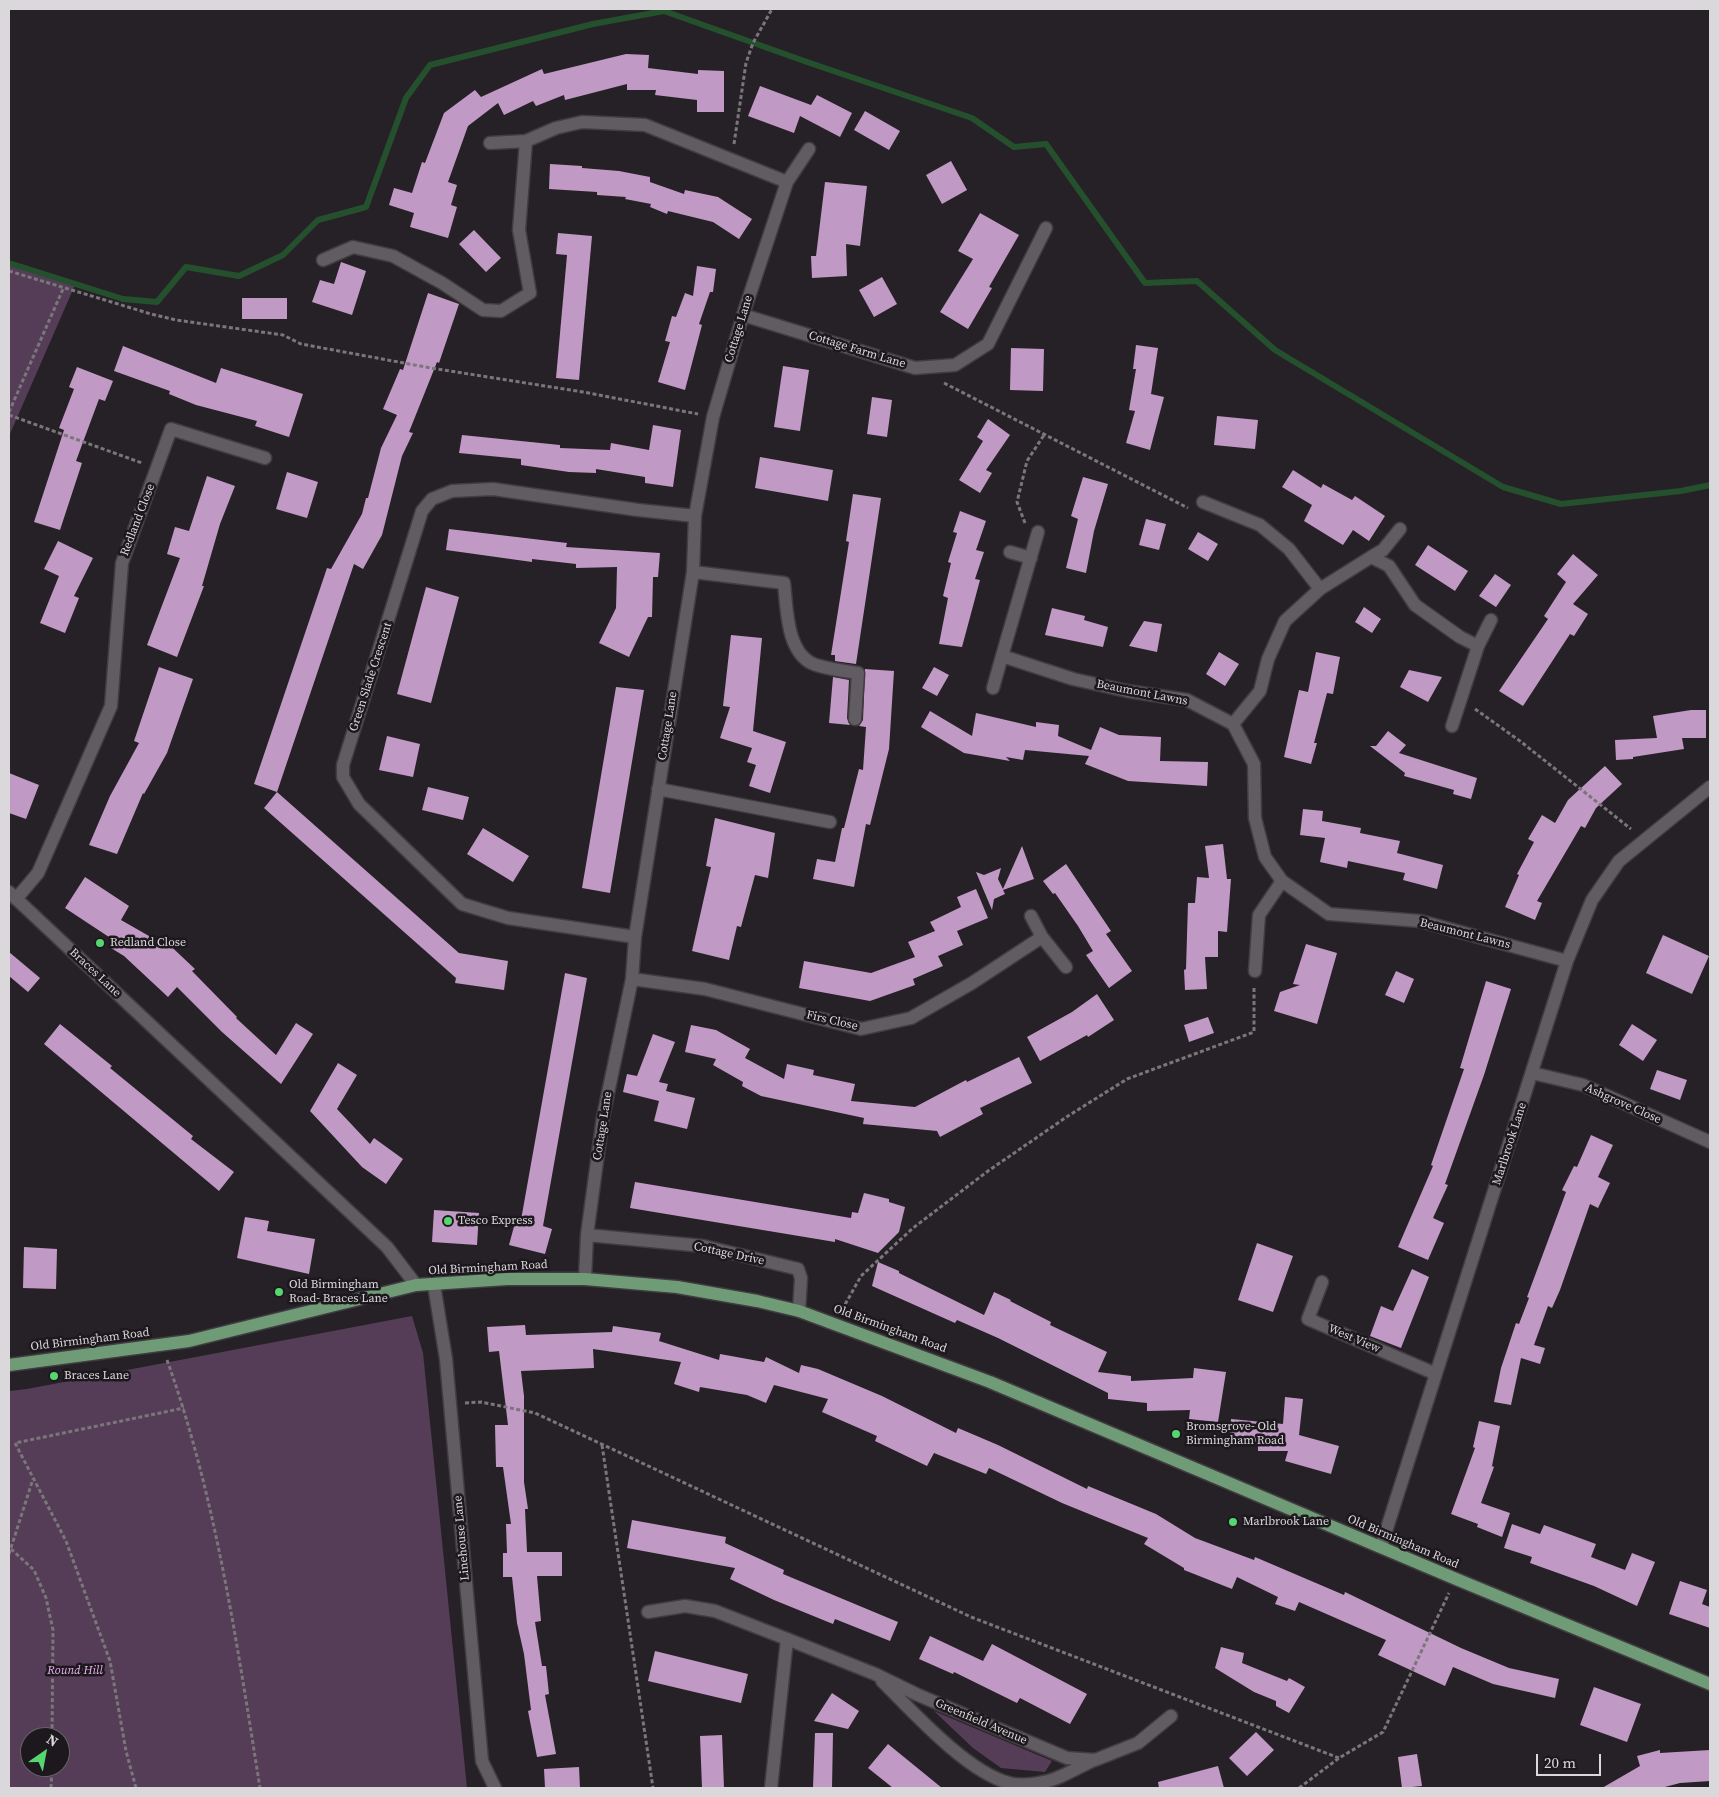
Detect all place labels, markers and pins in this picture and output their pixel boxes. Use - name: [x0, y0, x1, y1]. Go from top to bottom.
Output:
- place label: Redland Close: [110, 936, 186, 950]
- marker: Redland Close: [94, 937, 106, 949]
- place label: Tesco Express: [458, 1214, 533, 1228]
- marker: Tesco Express: [442, 1215, 454, 1227]
- place label: Old Birmingham Road- Braces Lane: [289, 1278, 388, 1306]
- marker: Old Birmingham Road- Braces Lane: [273, 1286, 285, 1298]
- place label: Braces Lane: [64, 1369, 129, 1383]
- marker: Braces Lane: [48, 1370, 60, 1382]
- place label: Bromsgrove- Old Birmingham Road: [1186, 1420, 1284, 1448]
- marker: Bromsgrove- Old Birmingham Road: [1170, 1428, 1182, 1440]
- place label: Marlbrook Lane: [1243, 1515, 1329, 1529]
- marker: Marlbrook Lane: [1227, 1516, 1239, 1528]

